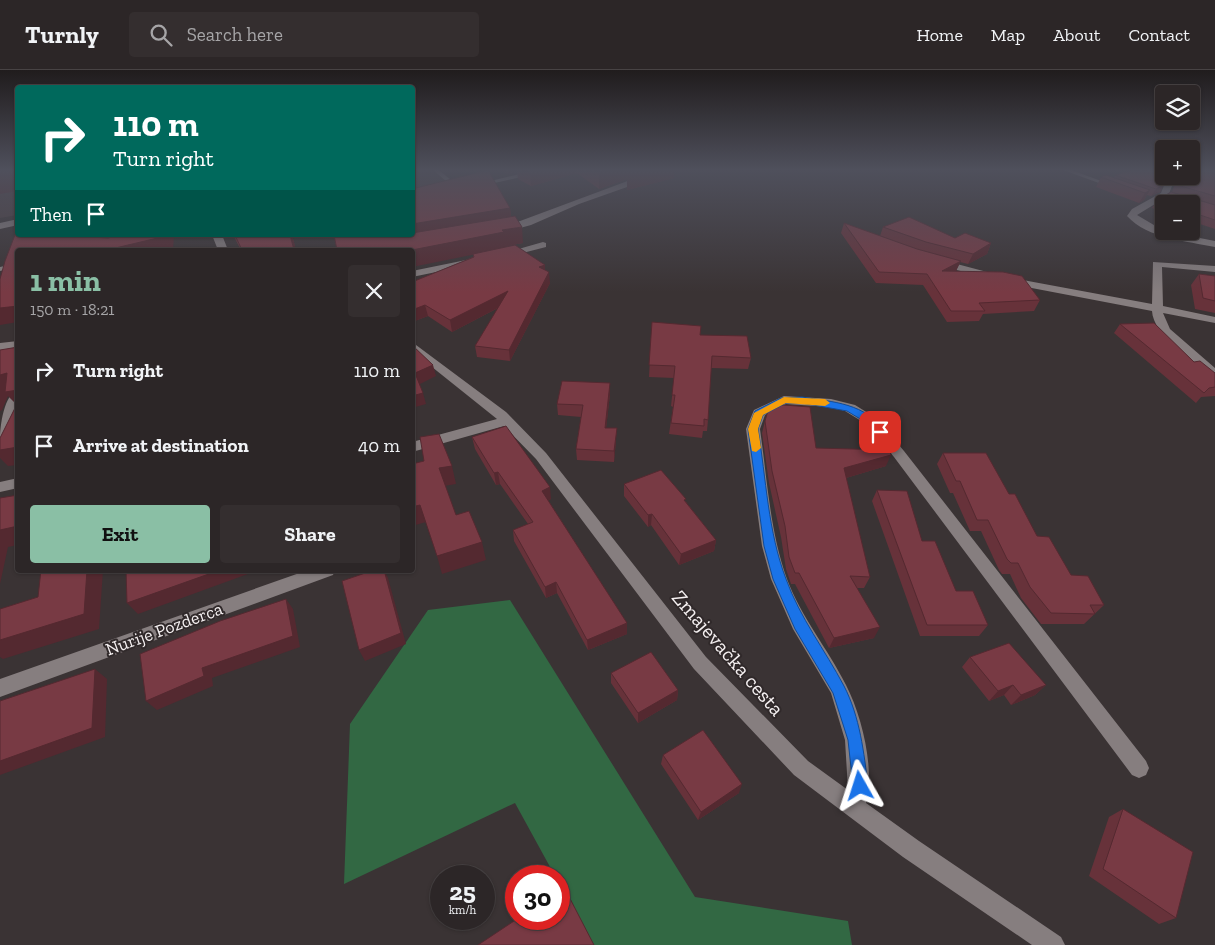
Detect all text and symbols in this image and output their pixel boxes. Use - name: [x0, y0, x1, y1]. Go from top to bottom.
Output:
- search box: [129, 12, 479, 57]
- text: Turnly: [25, 20, 99, 49]
- icon: search: [147, 21, 175, 49]
- text: Search here: [187, 23, 283, 46]
- text: Home: [916, 24, 963, 46]
- text: Map: [991, 24, 1025, 46]
- text: About: [1053, 24, 1100, 46]
- text: Contact: [1128, 24, 1190, 46]
- map controls: [1155, 85, 1200, 240]
- button: layers: [1155, 85, 1200, 130]
- text: 110 m: [113, 103, 199, 145]
- icon: right: [30, 105, 95, 170]
- button: +: [1155, 140, 1200, 185]
- text: Turn right: [113, 145, 214, 172]
- button: −: [1155, 195, 1200, 240]
- icon: arrive: [82, 200, 110, 228]
- text: Then: [30, 203, 72, 226]
- text: 1 min: [30, 263, 101, 299]
- button: close: [348, 265, 400, 317]
- text: 150 m · 18:21: [30, 300, 115, 319]
- icon: right: [30, 357, 58, 385]
- text: Turn right: [73, 359, 163, 382]
- text: 110 m: [354, 359, 400, 382]
- pin: [859, 411, 901, 453]
- icon: arrive: [866, 418, 894, 446]
- icon: arrive: [30, 432, 58, 460]
- text: Arrive at destination: [73, 434, 249, 457]
- text: 40 m: [358, 434, 400, 457]
- button: Exit: [30, 505, 210, 563]
- button: Share: [220, 505, 400, 563]
- street label: Zmajevačka cesta: [666, 585, 790, 721]
- street label: Nurije Pozderca: [102, 598, 226, 660]
- position arrow: [833, 759, 885, 811]
- speed limit sign: 30: [505, 865, 570, 930]
- text: 25: [449, 876, 476, 906]
- text: km/h: [449, 903, 476, 917]

